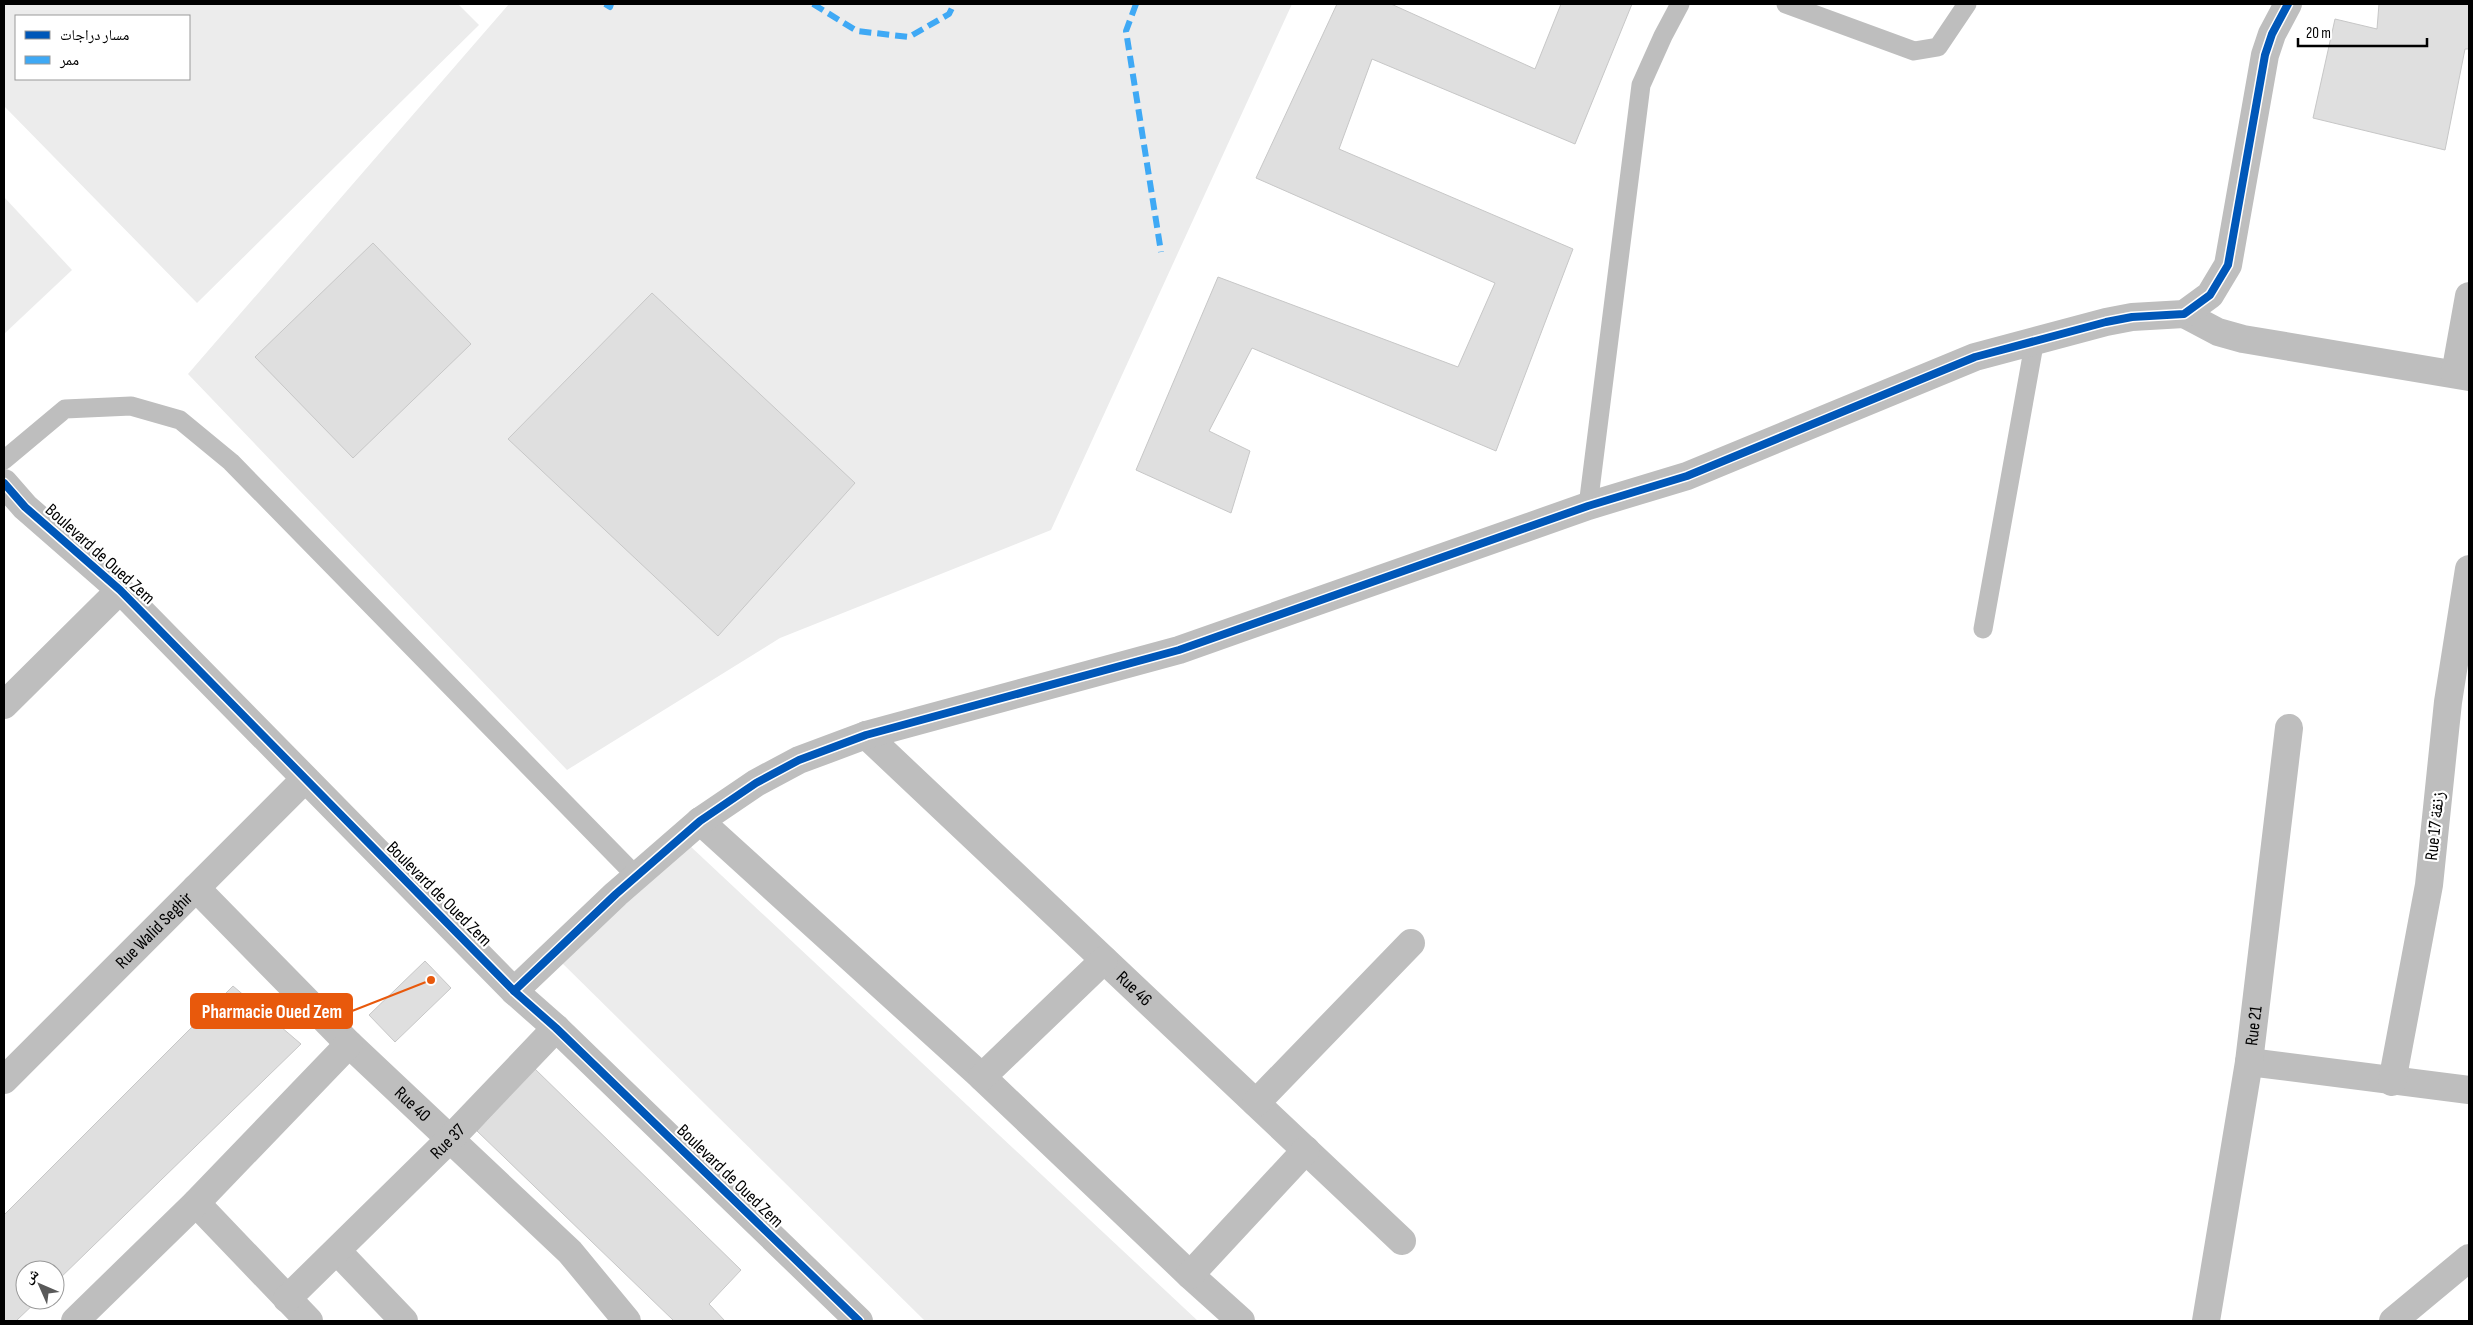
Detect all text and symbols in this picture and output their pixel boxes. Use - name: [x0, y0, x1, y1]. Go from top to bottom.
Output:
- legend: [15, 15, 190, 80]
- scale bar: [2298, 15, 2427, 47]
- text: 20 m: [2306, 24, 2331, 43]
- text: مسار دراجات: [60, 26, 129, 45]
- text: ممر: [59, 51, 79, 70]
- street label: Boulevard de Oued Zem: [41, 499, 159, 609]
- street label: Rue 17 زنقة: [2421, 790, 2449, 862]
- street label: Boulevard de Oued Zem: [382, 837, 496, 951]
- street label: Rue Walid Seghir: [111, 887, 197, 973]
- street label: Rue 46: [1112, 966, 1157, 1010]
- callout: Pharmacie Oued Zem: [191, 994, 352, 1028]
- text: Pharmacie Oued Zem: [202, 1001, 342, 1024]
- street label: Rue 21: [2241, 1004, 2266, 1047]
- street label: Rue 40: [390, 1082, 435, 1126]
- street label: Rue 37: [426, 1119, 470, 1163]
- street label: Boulevard de Oued Zem: [672, 1120, 788, 1232]
- north arrow: [15, 1260, 65, 1310]
- text: ش: [20, 1265, 43, 1287]

